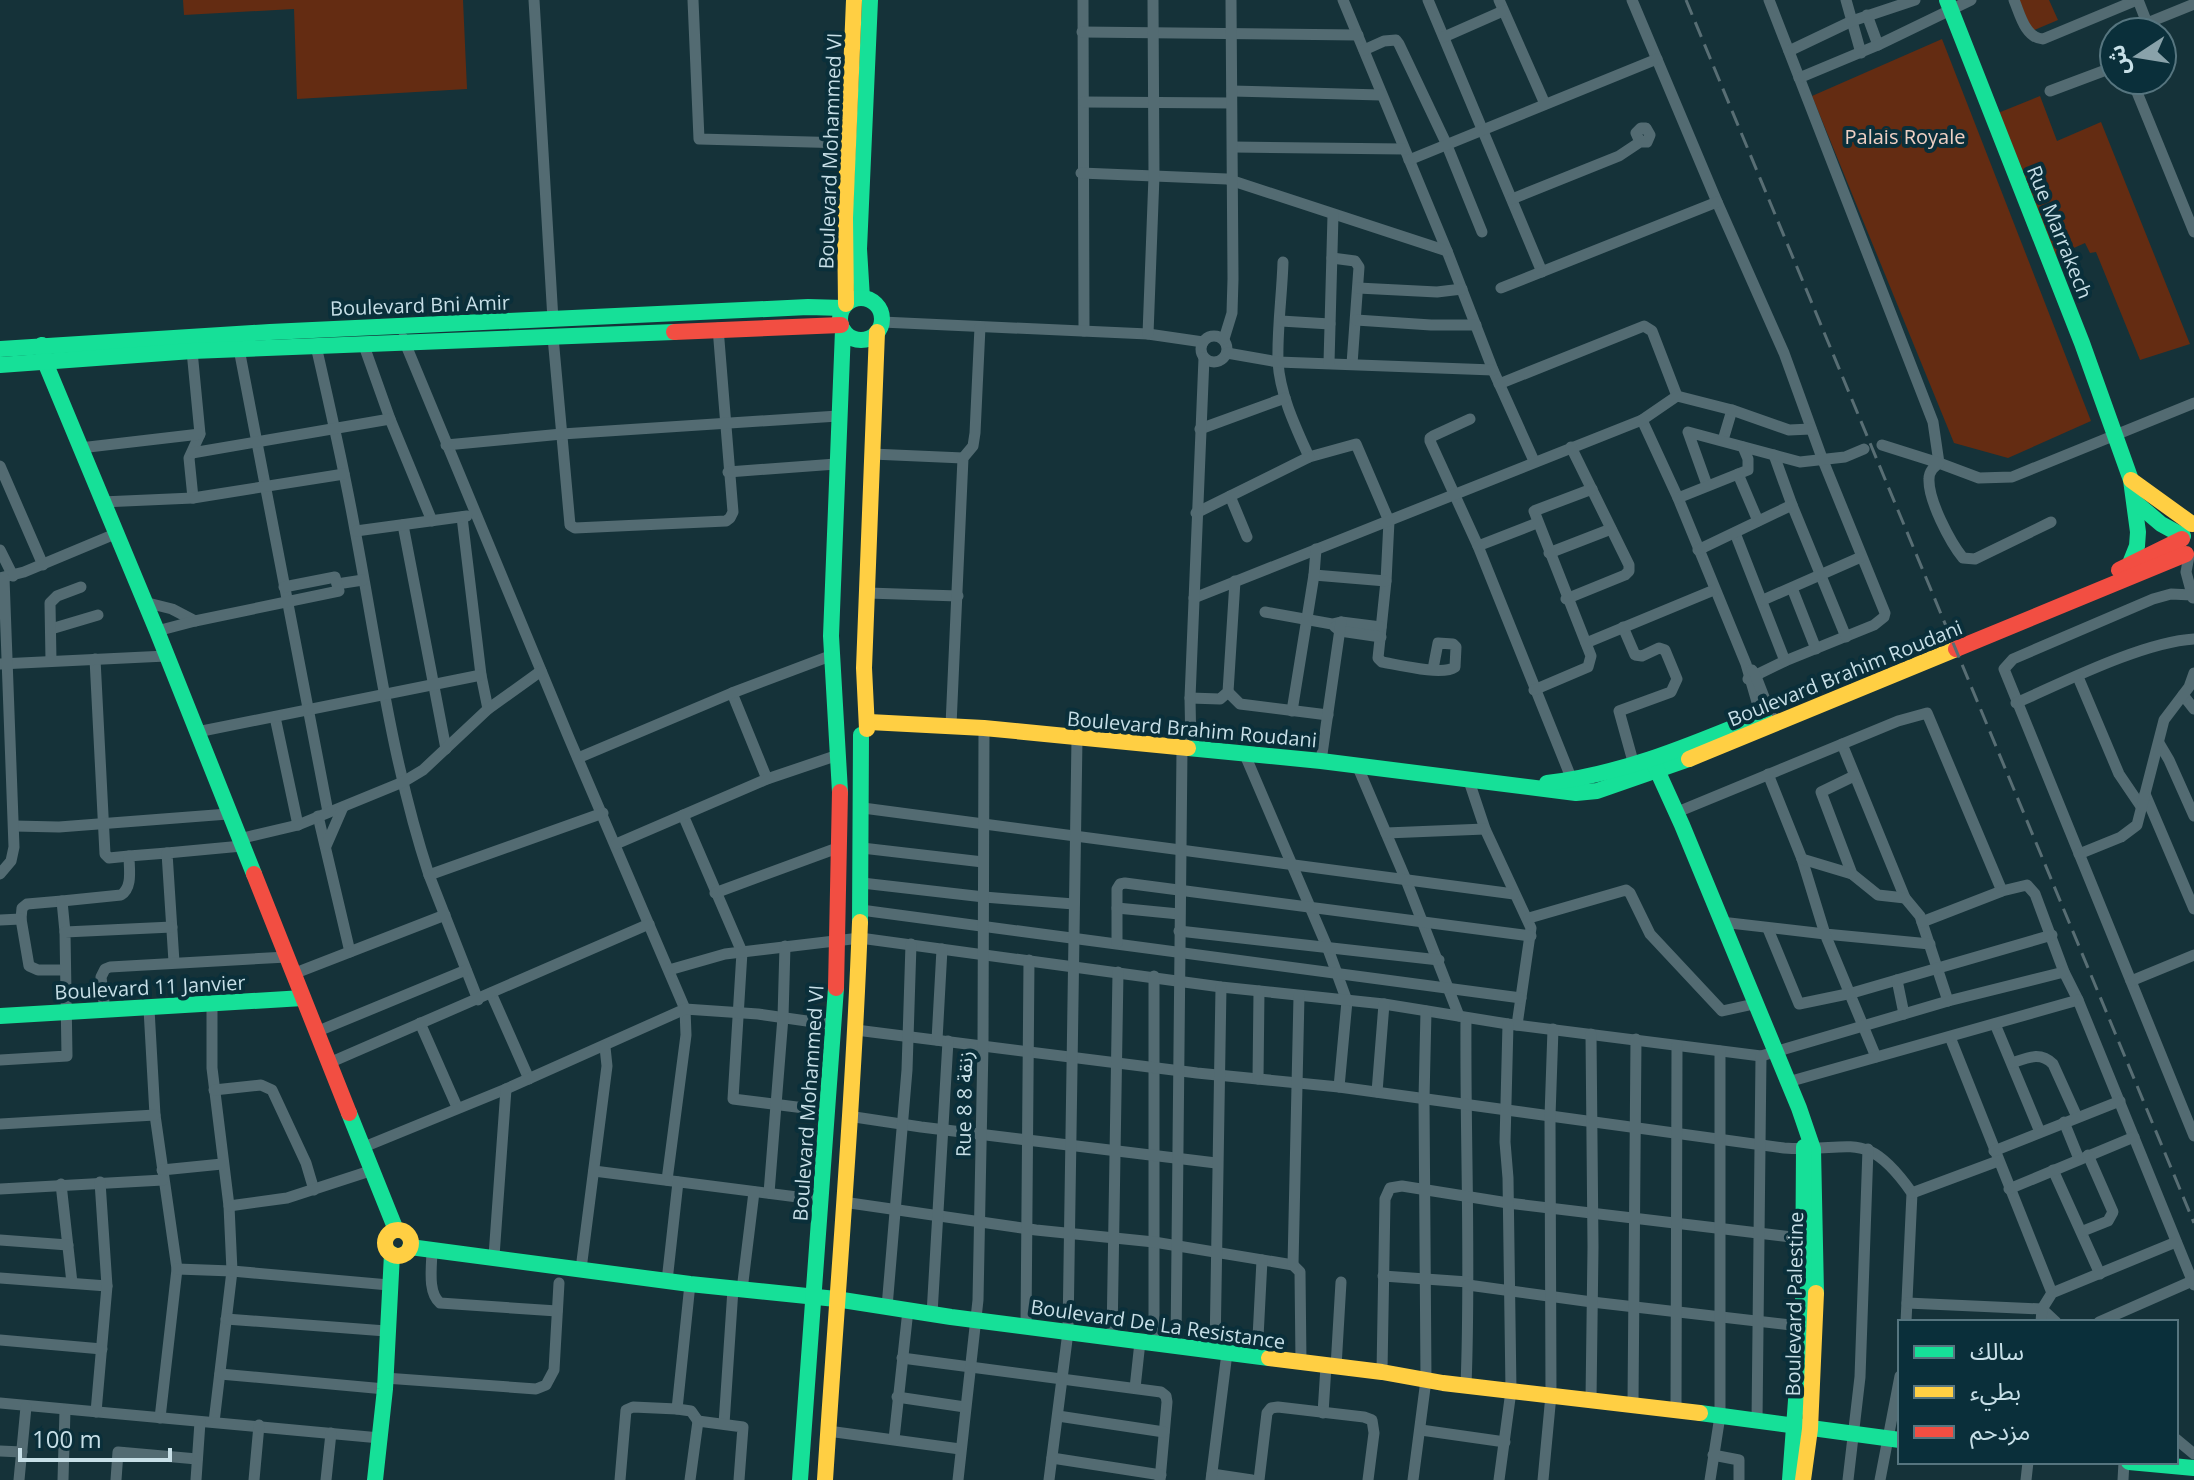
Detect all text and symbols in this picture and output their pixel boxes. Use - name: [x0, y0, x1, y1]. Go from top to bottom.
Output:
- north arrow: [2098, 16, 2178, 96]
- street label: Boulevard Mohammed VI: [812, 32, 848, 270]
- text: ش: [2100, 43, 2135, 78]
- park label: Palais Royale: [1845, 123, 1965, 150]
- street label: Rue Marrakech: [2021, 161, 2099, 303]
- street label: Boulevard Bni Amir: [330, 288, 510, 322]
- street label: Boulevard Brahim Roudani: [1724, 614, 1966, 732]
- street label: Boulevard Brahim Roudani: [1066, 705, 1318, 753]
- street label: Boulevard 11 Janvier: [54, 969, 246, 1005]
- street label: Boulevard Mohammed VI: [786, 984, 830, 1222]
- street label: Rue 8 8 زنقة: [950, 1051, 978, 1157]
- street label: Boulevard Palestine: [1779, 1211, 1809, 1397]
- street label: Boulevard De La Resistance: [1029, 1293, 1287, 1355]
- legend: [1898, 1320, 2178, 1464]
- text: سالك: [1970, 1334, 2024, 1367]
- text: بطيء: [1970, 1374, 2021, 1411]
- scale bar: [20, 1412, 170, 1462]
- text: مزدحم: [1970, 1414, 2030, 1449]
- text: 100 m: [32, 1422, 102, 1455]

